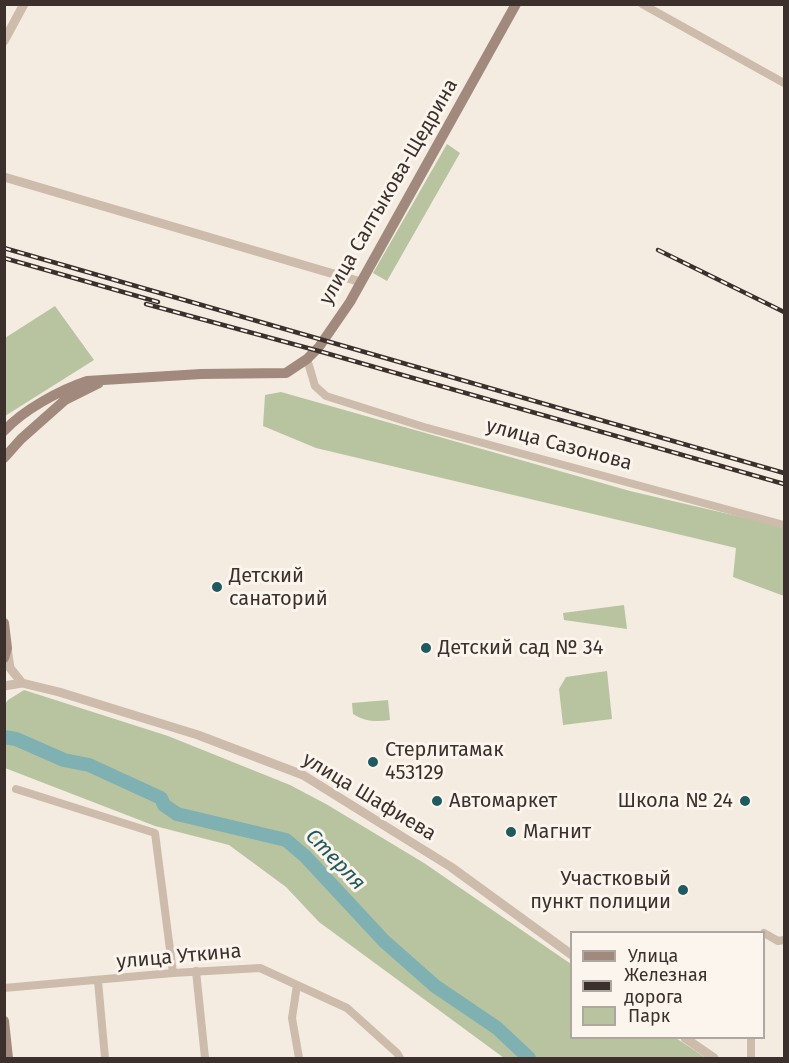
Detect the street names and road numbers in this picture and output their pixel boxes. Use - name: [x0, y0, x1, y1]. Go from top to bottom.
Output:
- street label: улица Салтыкова-Щедрина: [314, 75, 464, 309]
- street label: улица Сазонова: [483, 414, 635, 476]
- street label: улица Шафиева: [298, 748, 440, 846]
- street label: улица Уткина: [116, 940, 242, 974]

